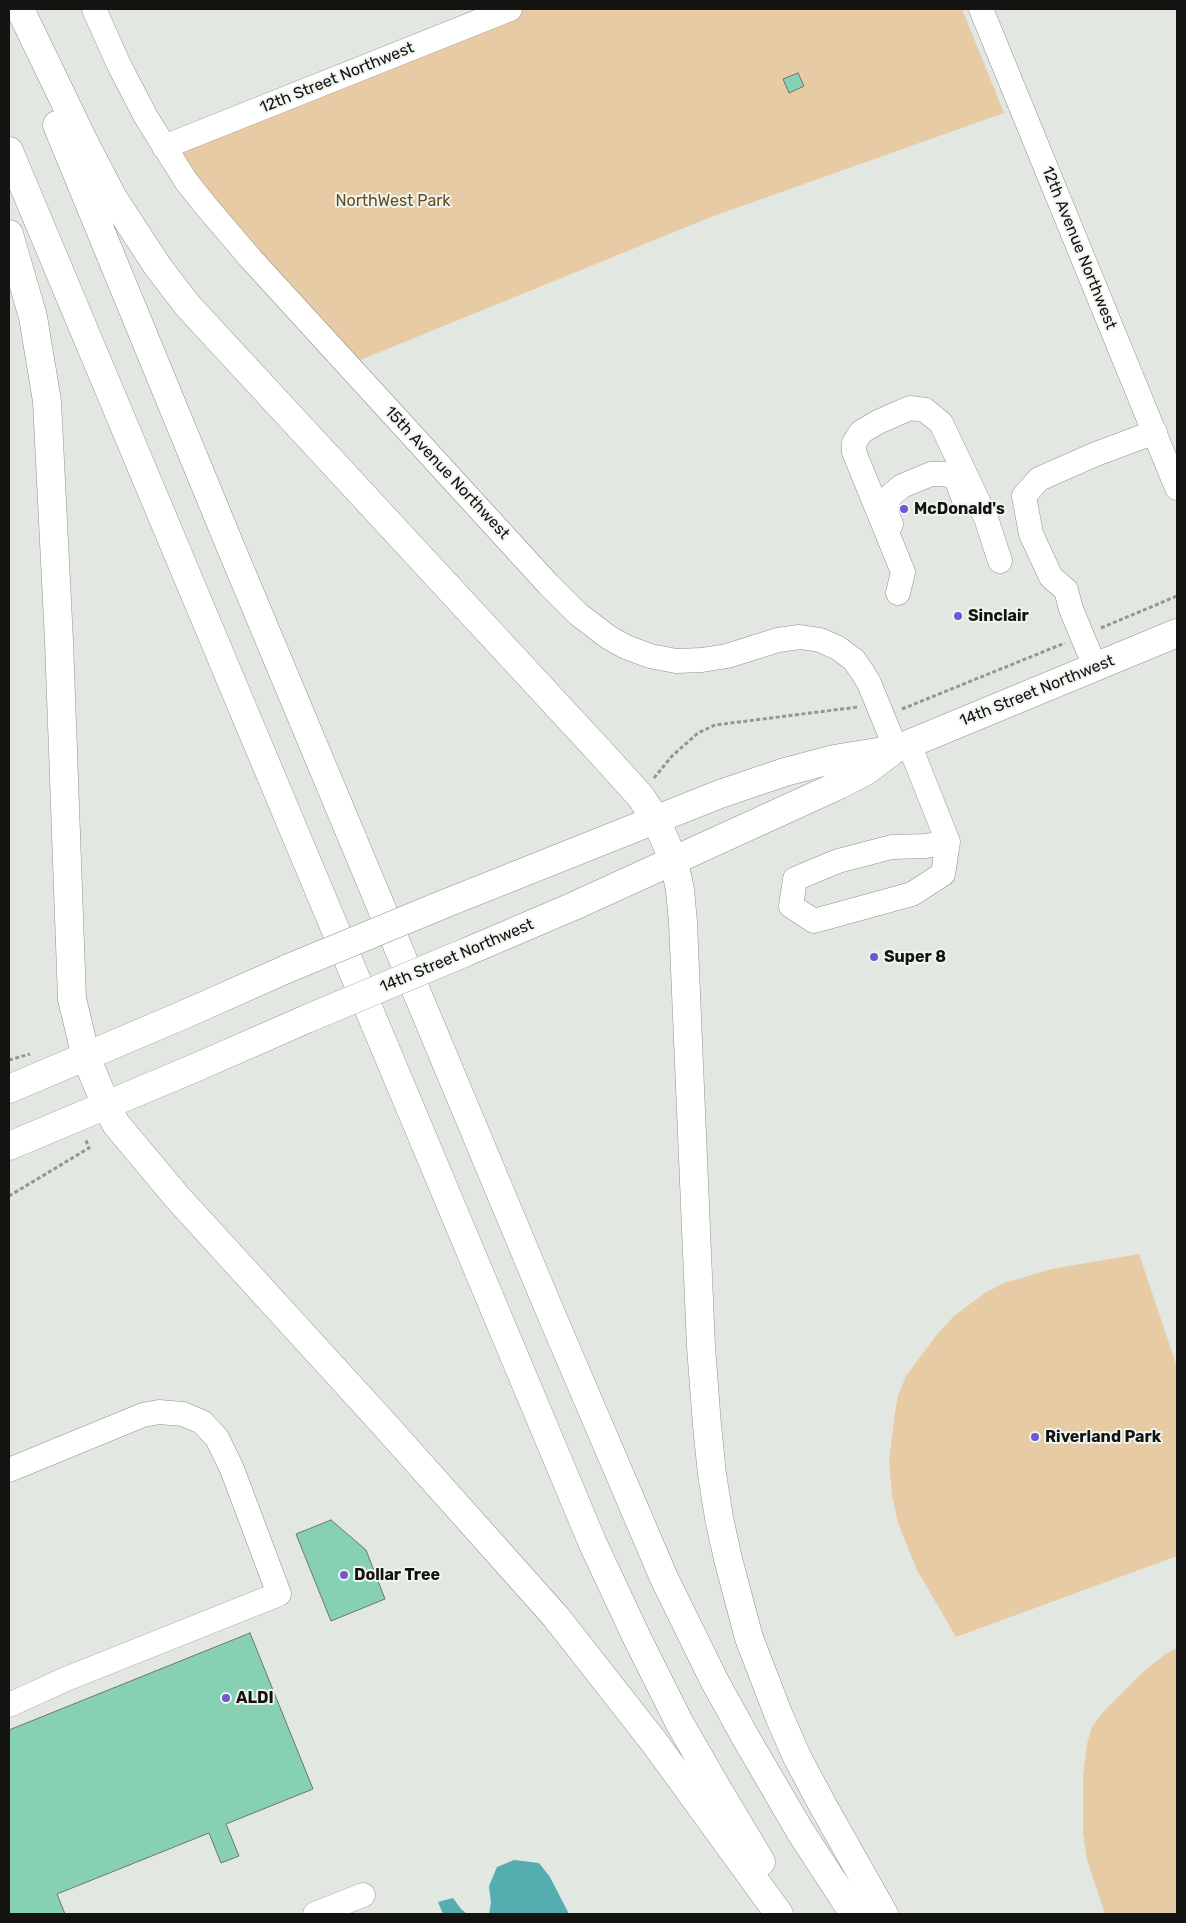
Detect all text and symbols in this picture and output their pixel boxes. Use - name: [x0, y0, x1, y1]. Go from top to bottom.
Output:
- street label: 12th Street Northwest: [257, 38, 417, 118]
- street label: 12th Avenue Northwest: [1037, 164, 1121, 332]
- park label: NorthWest Park: [335, 191, 451, 211]
- street label: 15th Avenue Northwest: [380, 403, 514, 543]
- place label: McDonald's: [914, 499, 1005, 519]
- marker: McDonald's: [898, 503, 910, 515]
- place label: Sinclair: [968, 606, 1029, 626]
- marker: Sinclair: [952, 610, 964, 622]
- street label: 14th Street Northwest: [957, 651, 1117, 731]
- street label: 14th Street Northwest: [377, 915, 537, 997]
- place label: Super 8: [884, 947, 946, 967]
- marker: Super 8: [868, 951, 880, 963]
- place label: Riverland Park: [1045, 1427, 1161, 1447]
- marker: Riverland Park: [1029, 1431, 1041, 1443]
- place label: Dollar Tree: [354, 1565, 440, 1585]
- marker: Dollar Tree: [338, 1569, 350, 1581]
- place label: ALDI: [236, 1688, 274, 1708]
- marker: ALDI: [220, 1692, 232, 1704]

